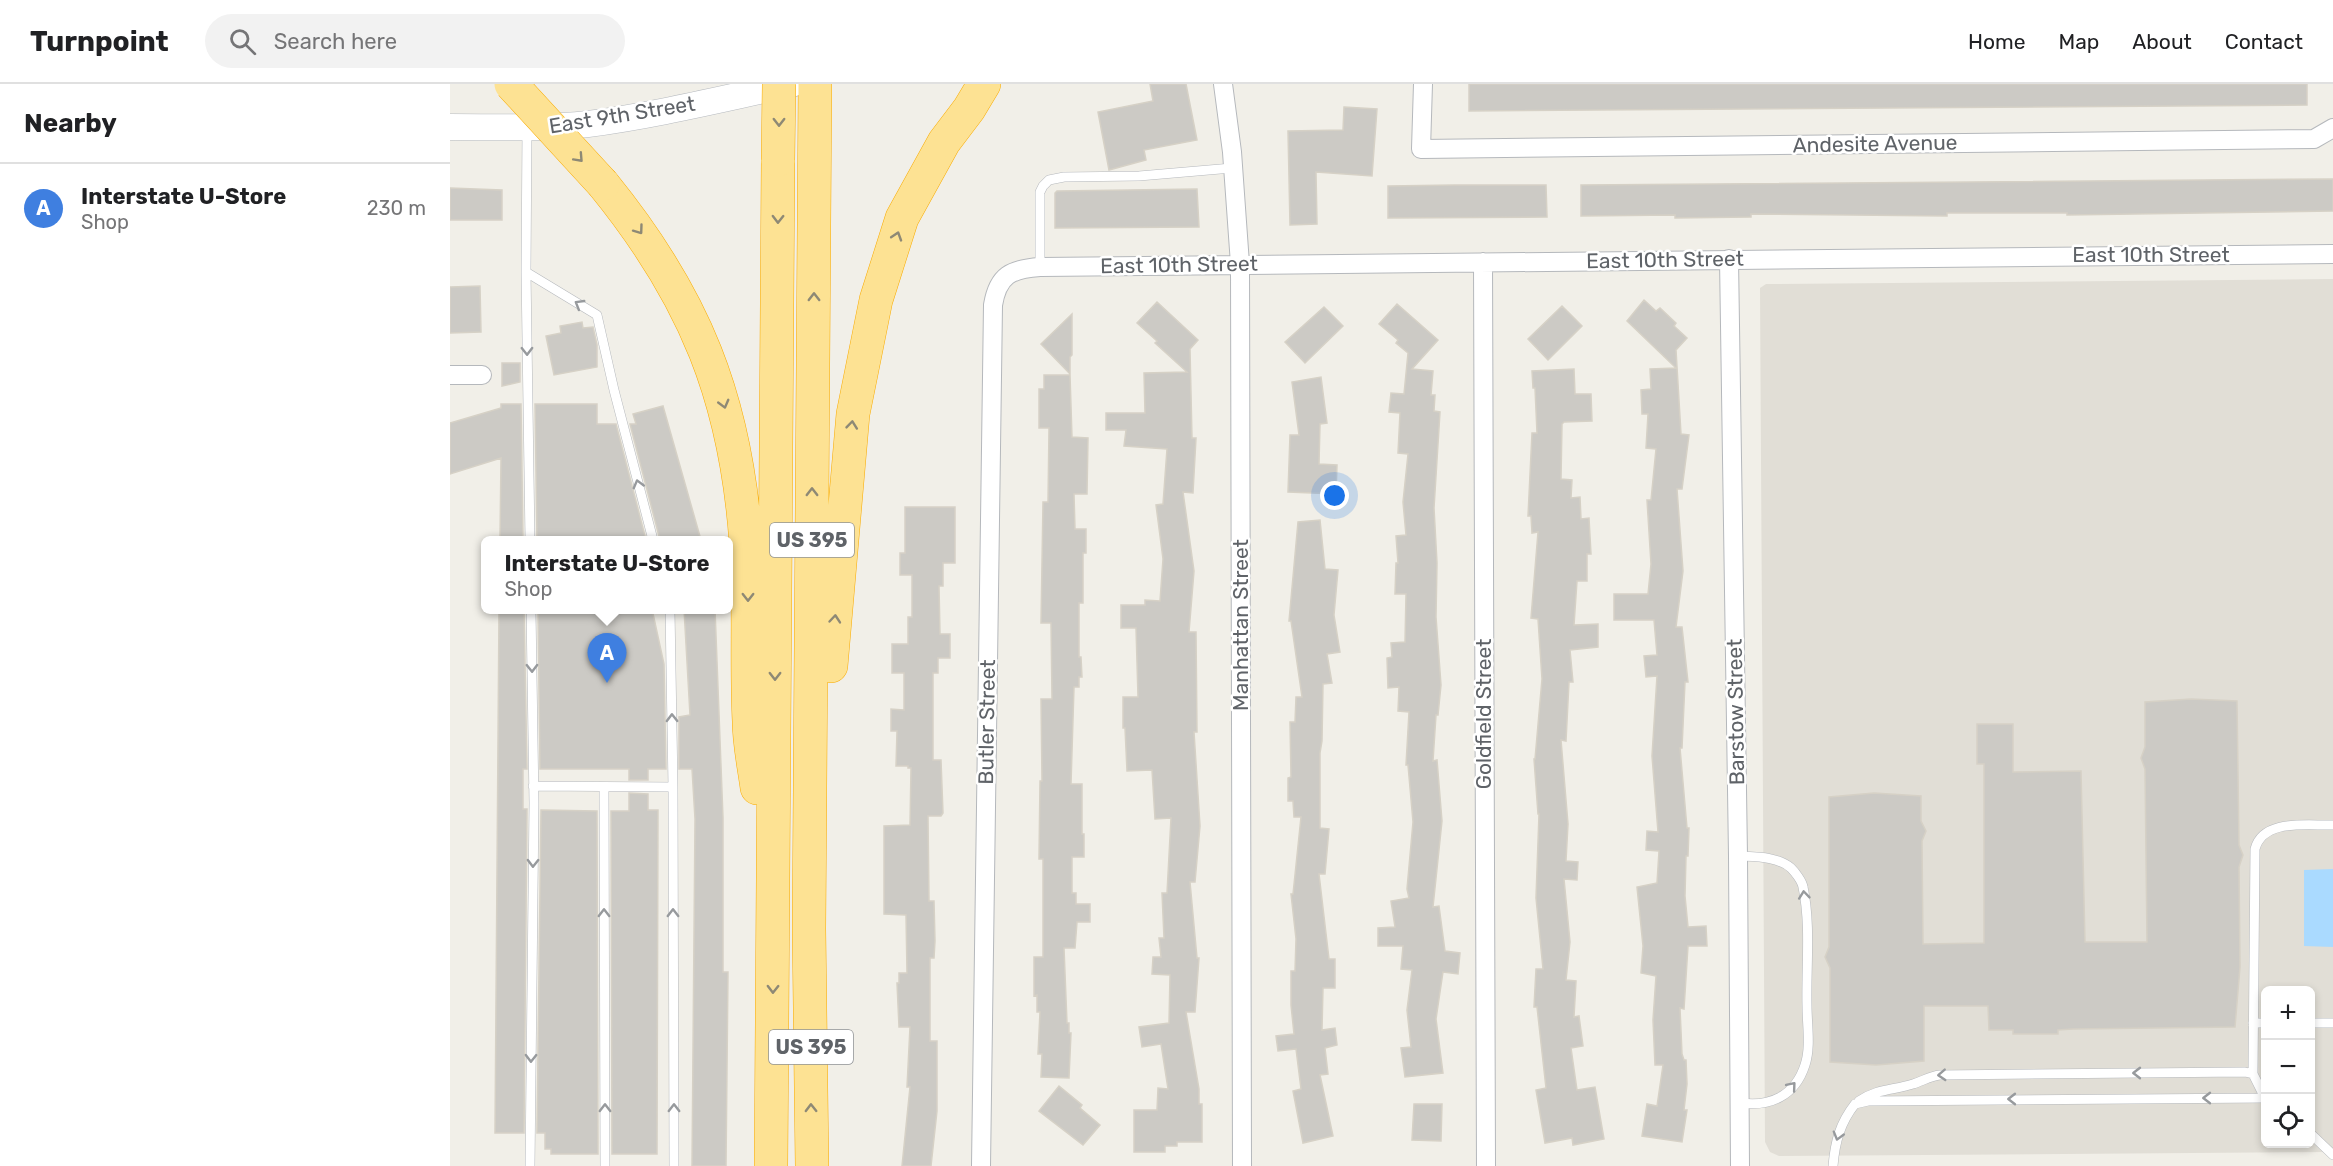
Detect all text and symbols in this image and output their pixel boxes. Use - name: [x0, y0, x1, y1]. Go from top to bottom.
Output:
- search box: [205, 14, 625, 68]
- text: Turnpoint: [30, 25, 169, 58]
- icon: search: [226, 25, 259, 58]
- text: Search here: [274, 28, 397, 55]
- text: Home: [1968, 29, 2025, 54]
- text: Map: [2058, 29, 2099, 54]
- text: About: [2132, 29, 2192, 54]
- text: Contact: [2225, 29, 2303, 54]
- street label: East 9th Street: [547, 91, 697, 138]
- text: Nearby: [24, 108, 117, 139]
- one-way arrow: [773, 118, 785, 127]
- street label: Andesite Avenue: [1792, 130, 1958, 157]
- one-way arrow: [572, 151, 583, 162]
- text: Interstate U-Store: [81, 183, 286, 210]
- text: A: [36, 196, 51, 220]
- text: 230 m: [367, 196, 426, 220]
- text: Shop: [81, 210, 129, 234]
- one-way arrow: [771, 214, 784, 223]
- one-way arrow: [631, 224, 642, 235]
- one-way arrow: [889, 231, 902, 242]
- street label: East 10th Street: [2072, 242, 2230, 267]
- street label: East 10th Street: [1586, 246, 1744, 273]
- street label: East 10th Street: [1100, 251, 1258, 278]
- one-way arrow: [808, 293, 820, 302]
- one-way arrow: [575, 299, 585, 311]
- one-way arrow: [521, 347, 533, 356]
- one-way arrow: [717, 399, 729, 409]
- one-way arrow: [845, 420, 857, 430]
- one-way arrow: [633, 479, 645, 490]
- your location: [1320, 481, 1349, 510]
- one-way arrow: [806, 488, 818, 497]
- road number: US 395: [770, 523, 854, 557]
- popup: [481, 536, 733, 614]
- street label: Manhattan Street: [1228, 539, 1253, 711]
- text: Interstate U-Store: [504, 550, 710, 577]
- text: Shop: [504, 577, 552, 601]
- one-way arrow: [742, 593, 754, 602]
- one-way arrow: [828, 615, 841, 624]
- pin: A: [588, 634, 626, 683]
- street label: Goldfield Street: [1471, 639, 1496, 789]
- street label: Barstow Street: [1722, 639, 1749, 785]
- street label: Butler Street: [973, 659, 1000, 785]
- one-way arrow: [525, 663, 538, 672]
- one-way arrow: [769, 672, 781, 681]
- one-way arrow: [666, 713, 678, 722]
- one-way arrow: [527, 858, 539, 867]
- one-way arrow: [1798, 890, 1811, 899]
- one-way arrow: [598, 908, 610, 917]
- one-way arrow: [667, 908, 679, 917]
- one-way arrow: [767, 984, 780, 993]
- map controls: [2261, 986, 2315, 1148]
- button: +: [2261, 986, 2315, 1040]
- road number: US 395: [769, 1030, 853, 1064]
- button: −: [2261, 1040, 2315, 1094]
- one-way arrow: [525, 1053, 537, 1062]
- one-way arrow: [2133, 1067, 2142, 1079]
- one-way arrow: [1938, 1069, 1947, 1082]
- one-way arrow: [1785, 1082, 1796, 1092]
- one-way arrow: [2203, 1092, 2212, 1104]
- one-way arrow: [2008, 1093, 2017, 1105]
- button: locate: [2261, 1094, 2315, 1148]
- one-way arrow: [599, 1103, 611, 1112]
- one-way arrow: [668, 1103, 680, 1112]
- one-way arrow: [805, 1103, 817, 1112]
- one-way arrow: [1833, 1130, 1845, 1141]

